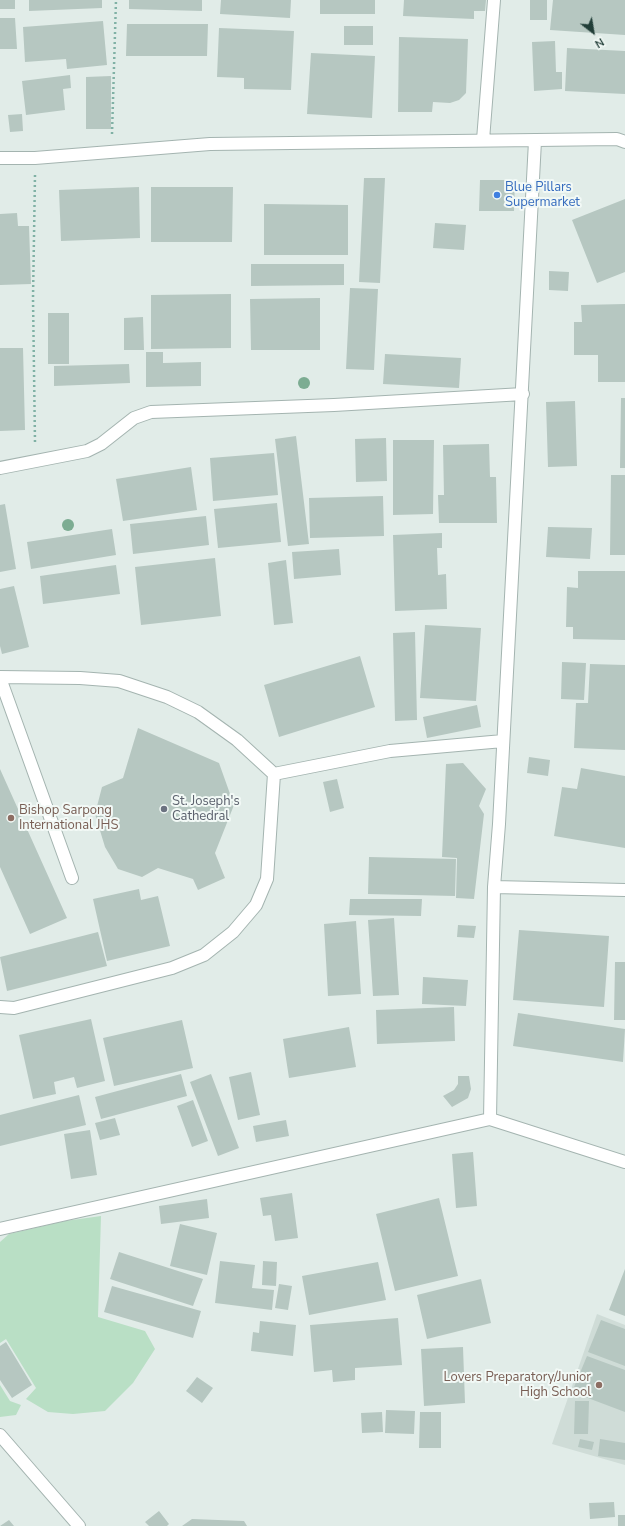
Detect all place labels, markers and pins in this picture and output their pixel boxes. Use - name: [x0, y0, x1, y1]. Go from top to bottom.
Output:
- place label: Blue Pillars Supermarket: [505, 180, 580, 211]
- marker: Blue Pillars Supermarket: [492, 190, 502, 200]
- place label: St. Joseph's Cathedral: [172, 794, 240, 825]
- place label: Bishop Sarpong International JHS: [19, 803, 118, 834]
- marker: St. Joseph's Cathedral: [159, 804, 169, 814]
- marker: Bishop Sarpong International JHS: [6, 813, 16, 823]
- place label: Lovers Preparatory/Junior High School: [444, 1370, 591, 1401]
- marker: Lovers Preparatory/Junior High School: [594, 1380, 604, 1390]

